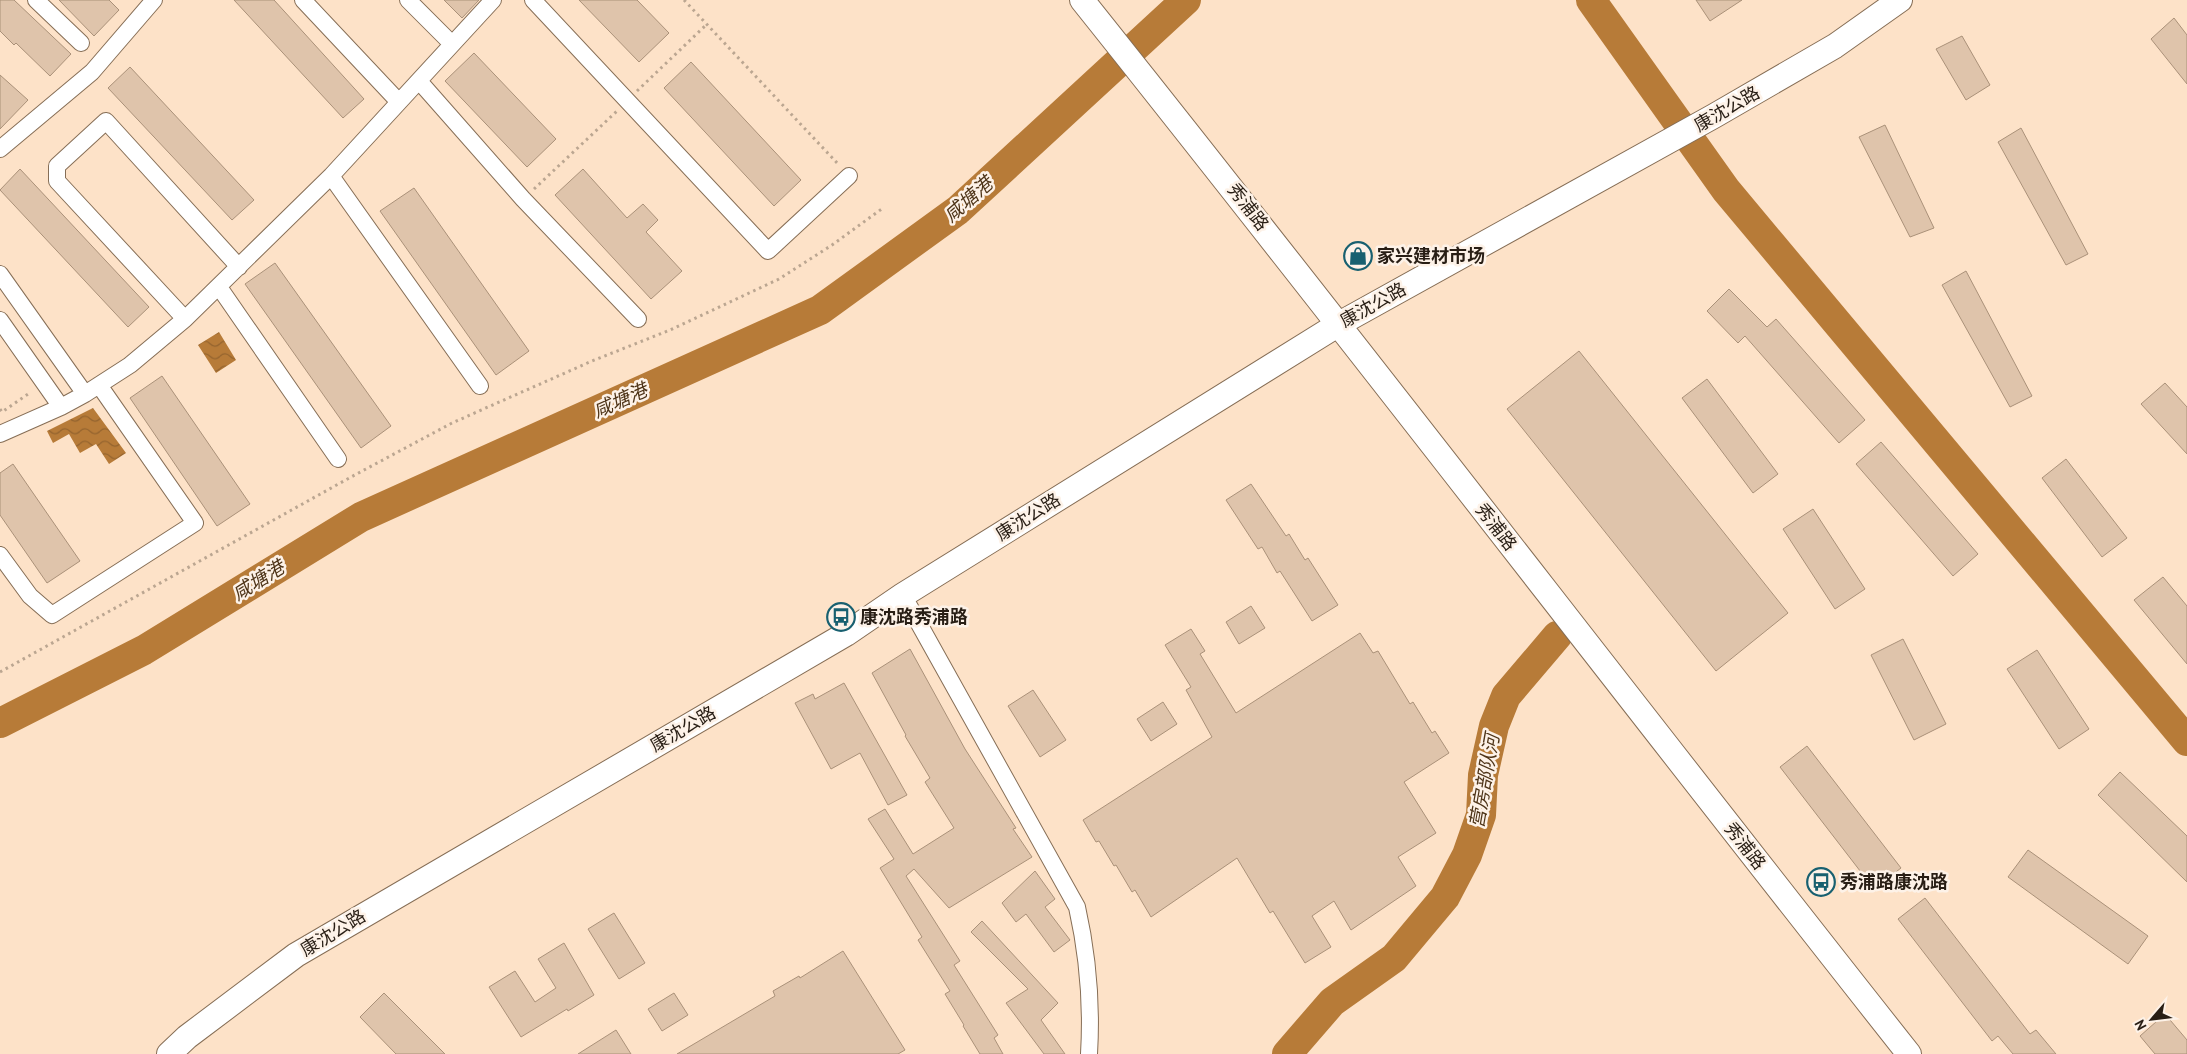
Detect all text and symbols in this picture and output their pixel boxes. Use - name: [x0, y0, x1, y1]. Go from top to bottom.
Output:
- street label: 康沈公路: [1690, 81, 1764, 137]
- water label: 咸塘港: [939, 169, 1000, 227]
- street label: 秀浦路: [1223, 178, 1274, 235]
- shop icon: 家兴建材市场: [1343, 241, 1373, 271]
- place label: 家兴建材市场: [1377, 244, 1485, 267]
- street label: 康沈公路: [1336, 277, 1410, 332]
- water label: 咸塘港: [589, 376, 654, 423]
- street label: 康沈公路: [991, 488, 1064, 545]
- street label: 秀浦路: [1471, 498, 1522, 555]
- water label: 咸塘港: [227, 553, 291, 605]
- bus stop icon: 康沈路秀浦路: [826, 602, 856, 632]
- place label: 康沈路秀浦路: [860, 605, 968, 628]
- street label: 康沈公路: [646, 701, 720, 757]
- water label: 营房部队河: [1464, 728, 1505, 830]
- street label: 秀浦路: [1720, 817, 1771, 874]
- bus stop icon: 秀浦路康沈路: [1806, 867, 1836, 897]
- place label: 秀浦路康沈路: [1840, 870, 1948, 893]
- street label: 康沈公路: [296, 904, 370, 961]
- north arrow: [2127, 994, 2177, 1044]
- text: N: [2130, 1017, 2151, 1033]

